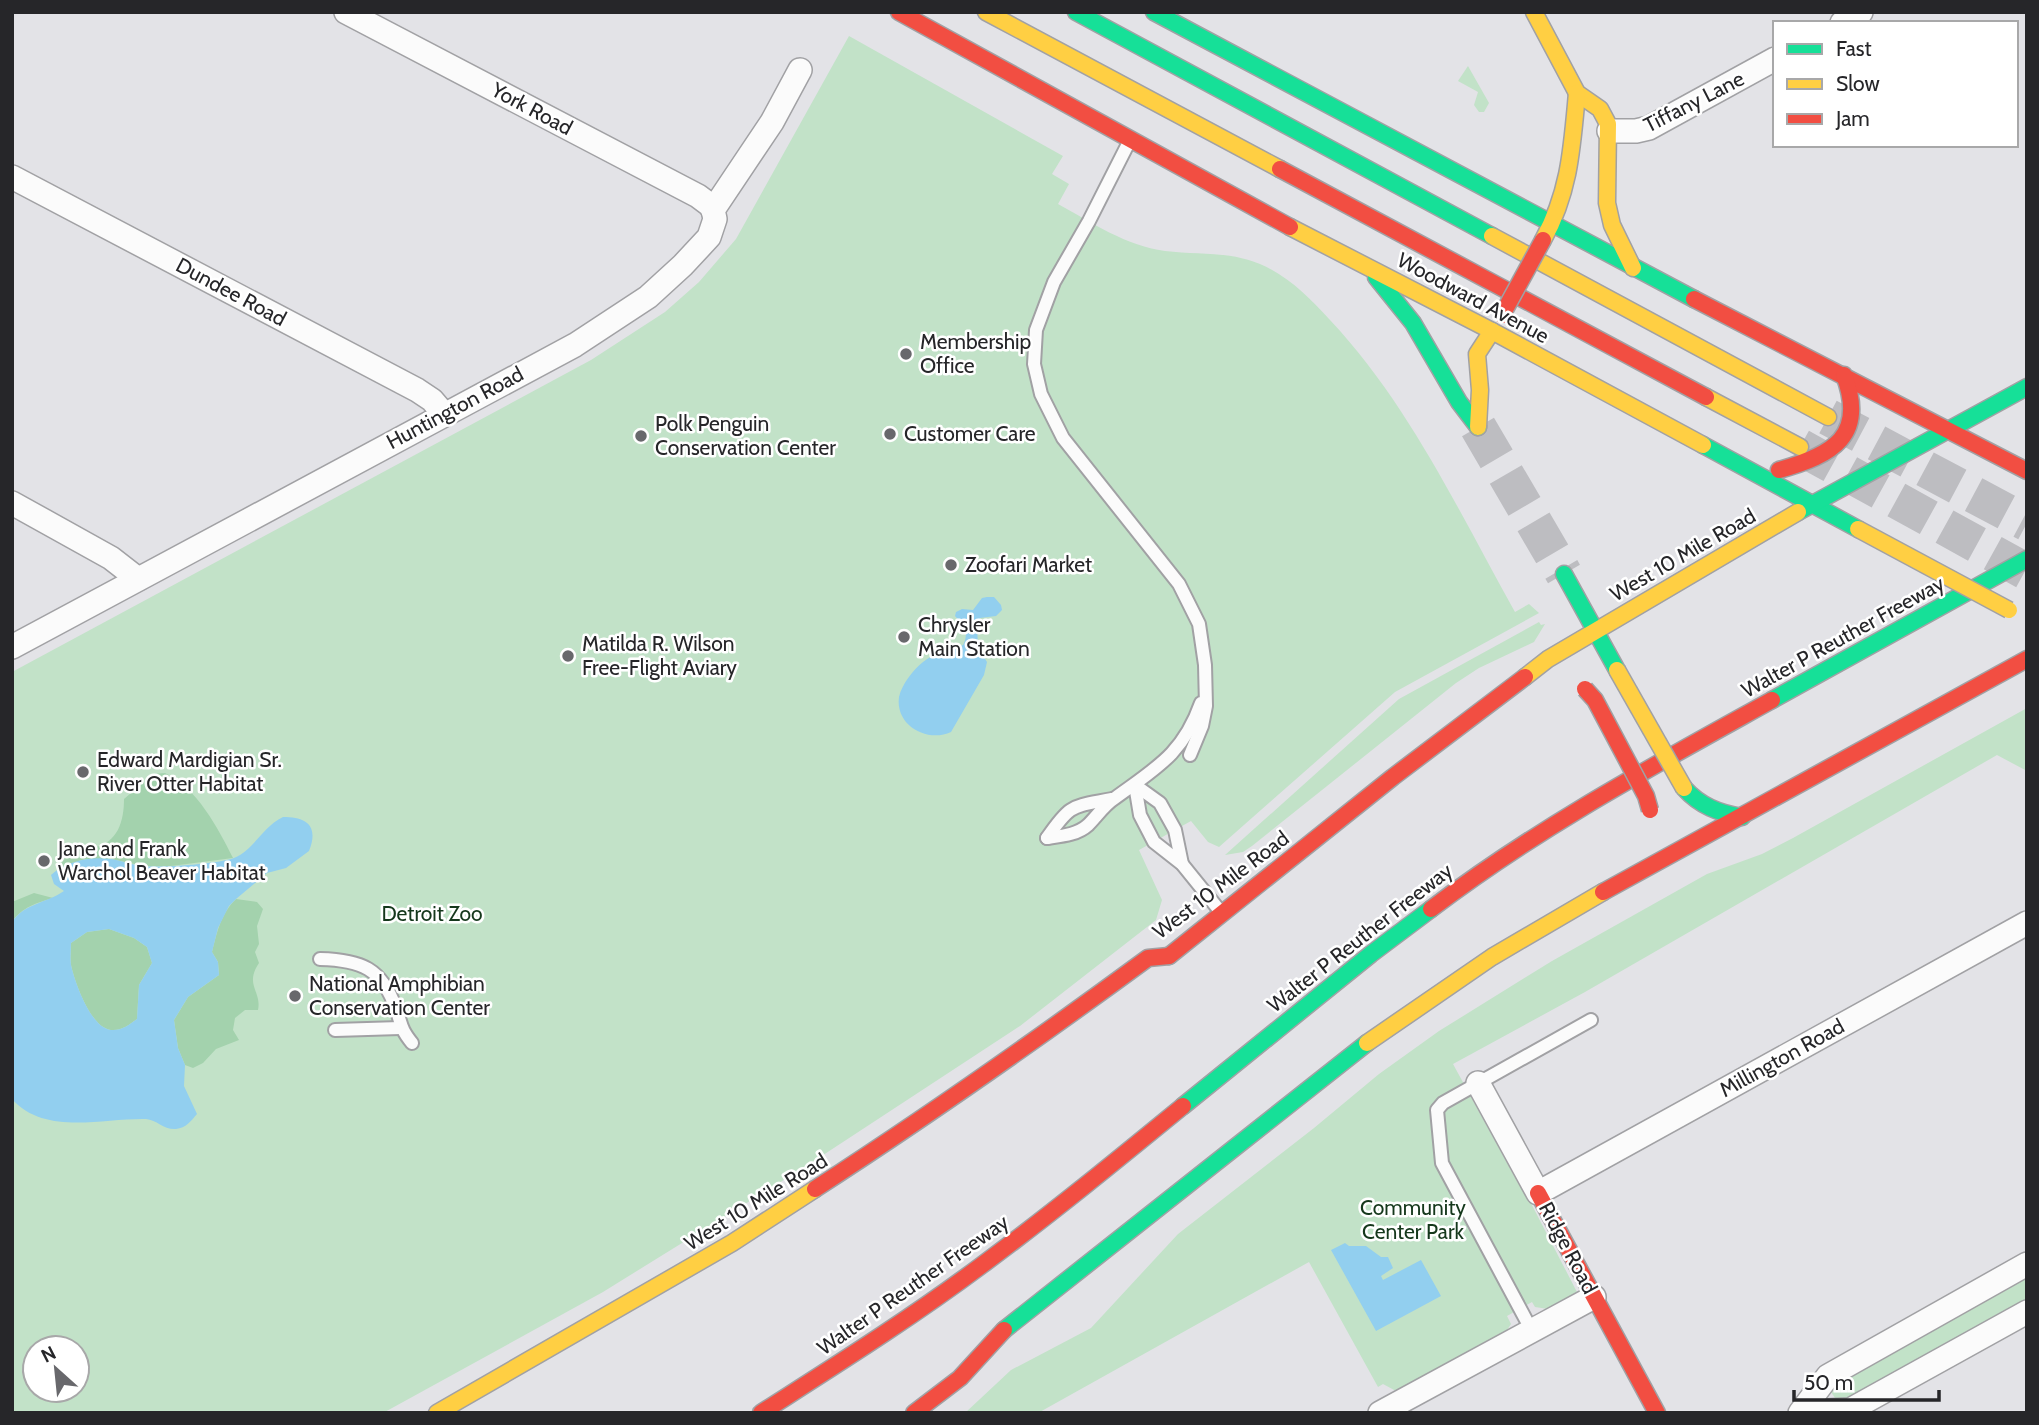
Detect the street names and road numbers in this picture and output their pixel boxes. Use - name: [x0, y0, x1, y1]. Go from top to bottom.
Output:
- street label: Tiffany Lane: [1639, 66, 1748, 137]
- street label: York Road: [487, 76, 577, 140]
- street label: Woodward Avenue: [1393, 247, 1554, 348]
- street label: Dundee Road: [172, 252, 291, 331]
- street label: Huntington Road: [382, 361, 527, 454]
- street label: West 10 Mile Road: [1606, 503, 1760, 606]
- street label: Walter P Reuther Freeway: [1737, 570, 1949, 703]
- street label: West 10 Mile Road: [1148, 825, 1294, 944]
- street label: Walter P Reuther Freeway: [1262, 857, 1457, 1018]
- street label: Millington Road: [1715, 1013, 1848, 1102]
- street label: West 10 Mile Road: [680, 1148, 832, 1256]
- street label: Ridge Road: [1534, 1198, 1603, 1298]
- street label: Walter P Reuther Freeway: [812, 1209, 1013, 1360]

